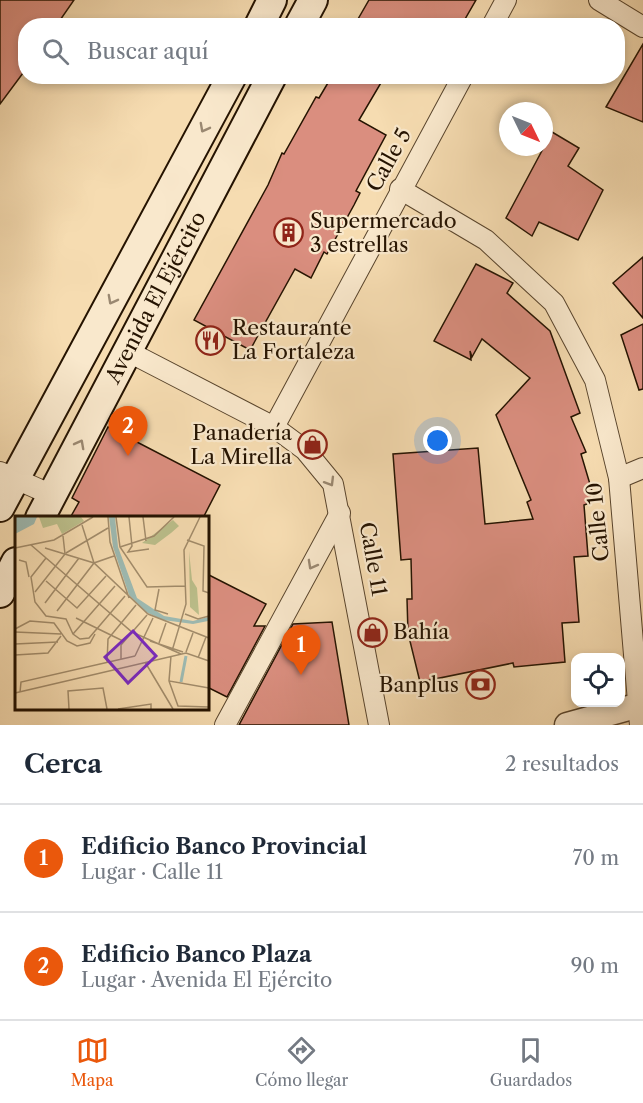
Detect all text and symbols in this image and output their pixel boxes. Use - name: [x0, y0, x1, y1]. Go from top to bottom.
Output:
- search box: [18, 18, 625, 84]
- icon: search: [39, 35, 72, 68]
- text: Buscar aquí: [87, 38, 209, 65]
- north arrow: [499, 102, 553, 156]
- one-way arrow: [200, 122, 211, 132]
- street label: Calle 5: [361, 124, 416, 196]
- street label: Avenida El Ejército: [99, 207, 211, 388]
- place label: Supermercado 3 estrellas: [310, 208, 457, 257]
- building icon: Supermercado 3 estrellas: [273, 217, 305, 249]
- one-way arrow: [108, 294, 119, 304]
- place label: Restaurante La Fortaleza: [232, 315, 356, 364]
- restaurant icon: Restaurante La Fortaleza: [195, 324, 227, 356]
- pin: 2: [108, 406, 148, 456]
- place label: Panadería La Mirella: [190, 420, 293, 469]
- your location: [423, 426, 452, 455]
- shop icon: Panadería La Mirella: [297, 429, 329, 461]
- one-way arrow: [73, 439, 84, 450]
- one-way arrow: [322, 476, 334, 486]
- street label: Calle 10: [581, 481, 614, 563]
- inset map: [15, 516, 208, 710]
- street label: Calle 11: [355, 520, 392, 598]
- one-way arrow: [308, 558, 319, 569]
- shop icon: Bahía: [356, 616, 388, 648]
- place label: Bahía: [393, 619, 450, 644]
- pin: 1: [282, 626, 320, 675]
- map controls: [571, 653, 625, 707]
- button: locate: [571, 653, 625, 707]
- bank icon: Banplus: [464, 669, 496, 701]
- place label: Banplus: [379, 672, 459, 697]
- text: Cerca: [24, 748, 102, 780]
- text: 2 resultados: [505, 752, 619, 776]
- text: Edificio Banco Provincial: [81, 833, 367, 860]
- text: 1: [39, 846, 48, 870]
- text: 70 m: [573, 846, 619, 870]
- text: Lugar · Calle 11: [81, 860, 223, 884]
- text: Edificio Banco Plaza: [81, 941, 312, 968]
- text: 2: [38, 954, 49, 978]
- text: 90 m: [571, 954, 619, 978]
- text: Lugar · Avenida El Ejército: [81, 968, 332, 992]
- tab: Mapa: [71, 1034, 114, 1090]
- tab: Cómo llegar: [255, 1034, 348, 1090]
- tab: Guardados: [490, 1034, 572, 1090]

